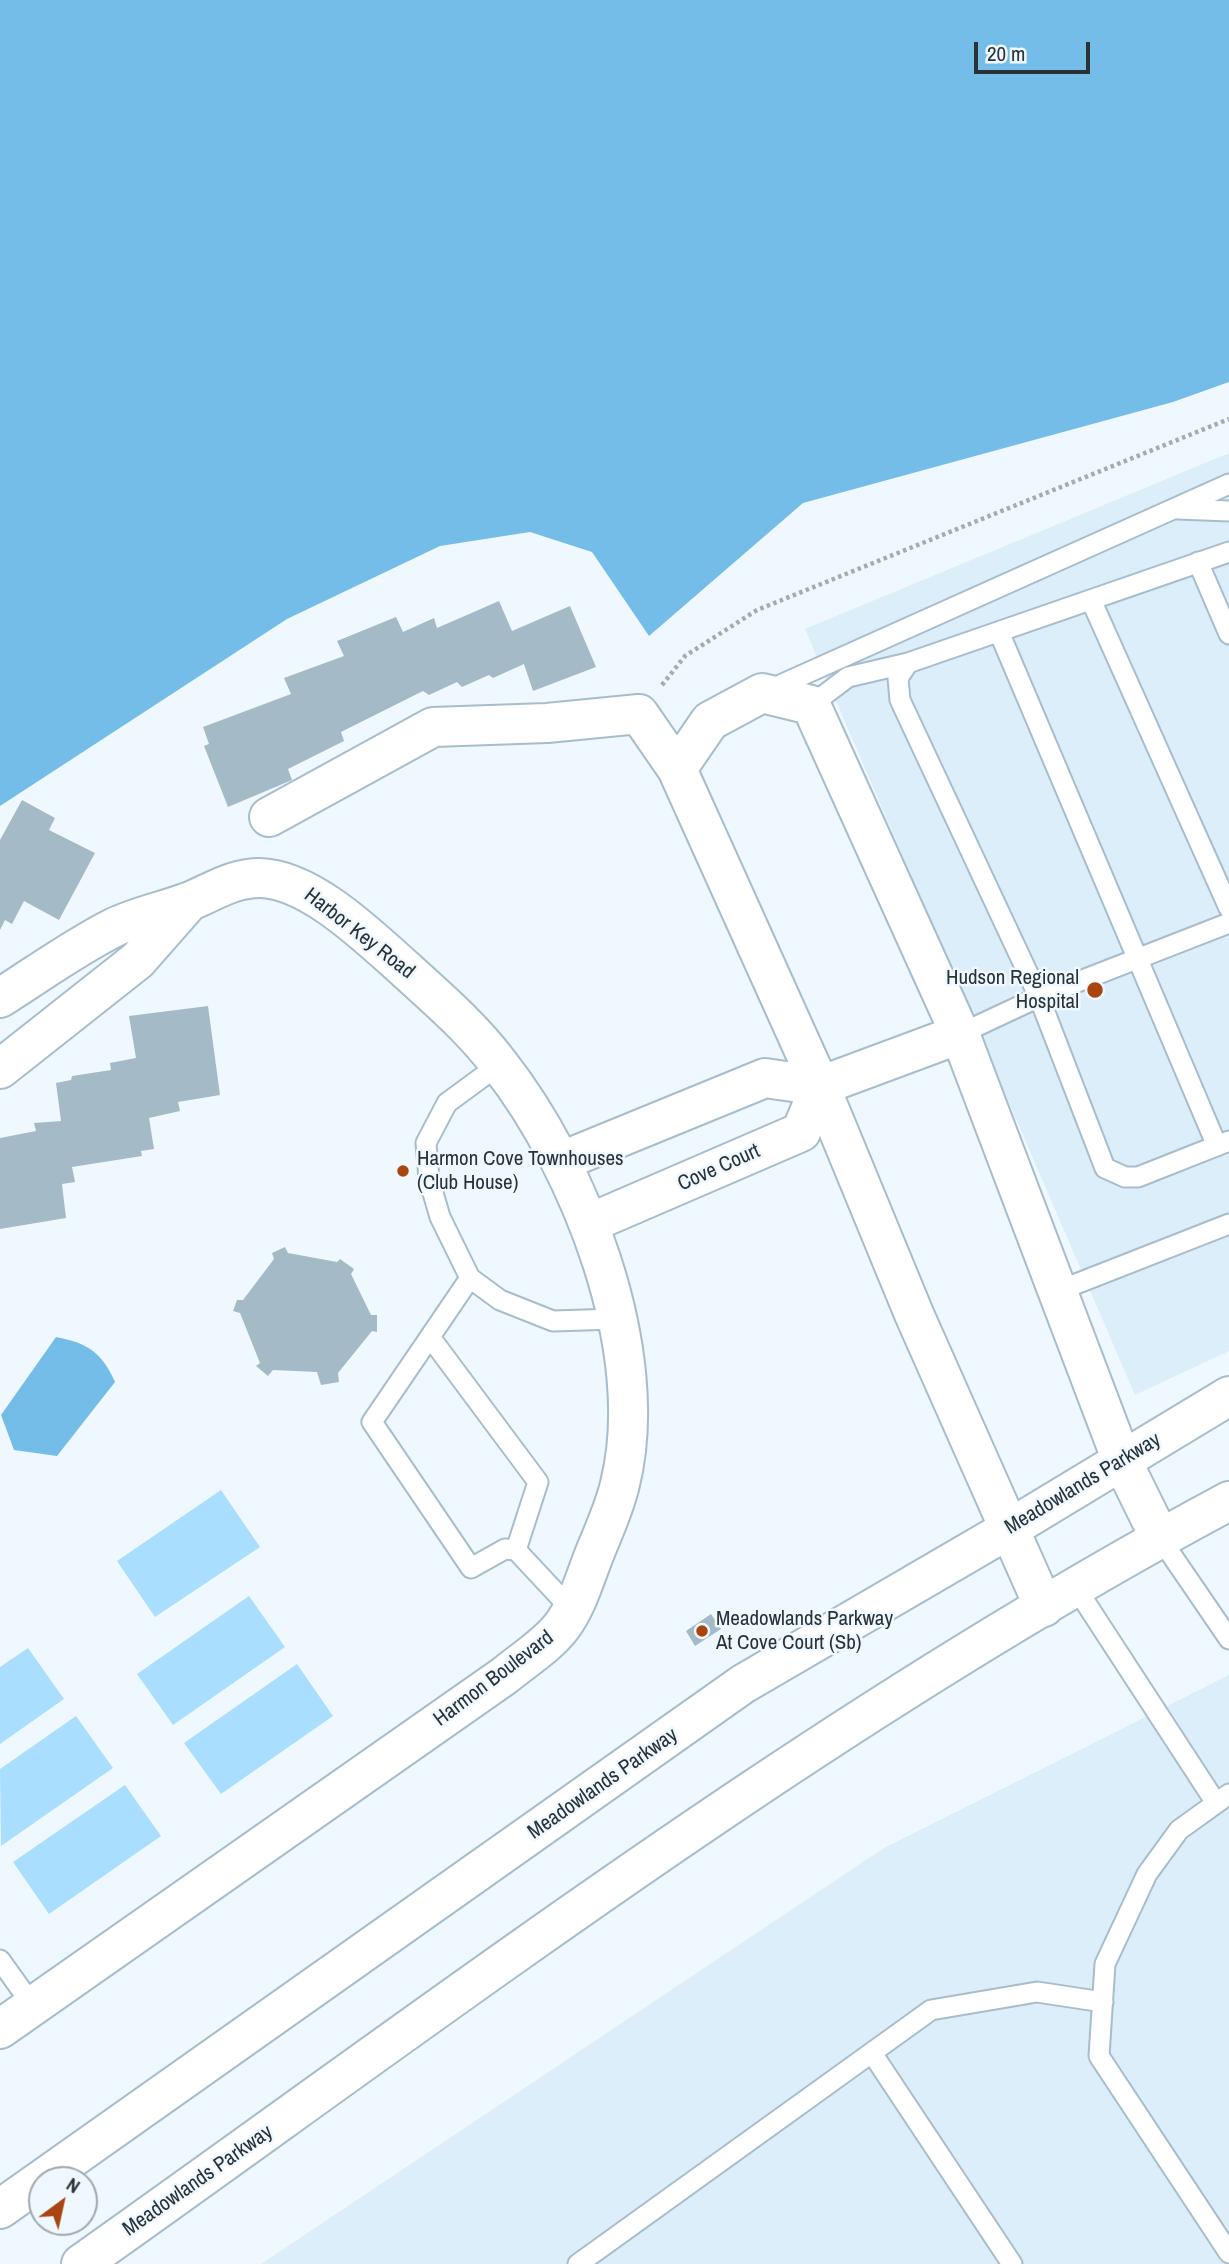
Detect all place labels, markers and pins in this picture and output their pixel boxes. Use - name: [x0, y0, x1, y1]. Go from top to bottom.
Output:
- place label: Hudson Regional Hospital: [946, 965, 1079, 1015]
- marker: Hudson Regional Hospital: [1085, 980, 1105, 1000]
- place label: Harmon Cove Townhouses (Club House): [417, 1146, 624, 1196]
- marker: Harmon Cove Townhouses (Club House): [395, 1163, 411, 1179]
- place label: Meadowlands Parkway At Cove Court (Sb): [716, 1606, 893, 1656]
- marker: Meadowlands Parkway At Cove Court (Sb): [694, 1623, 710, 1639]

